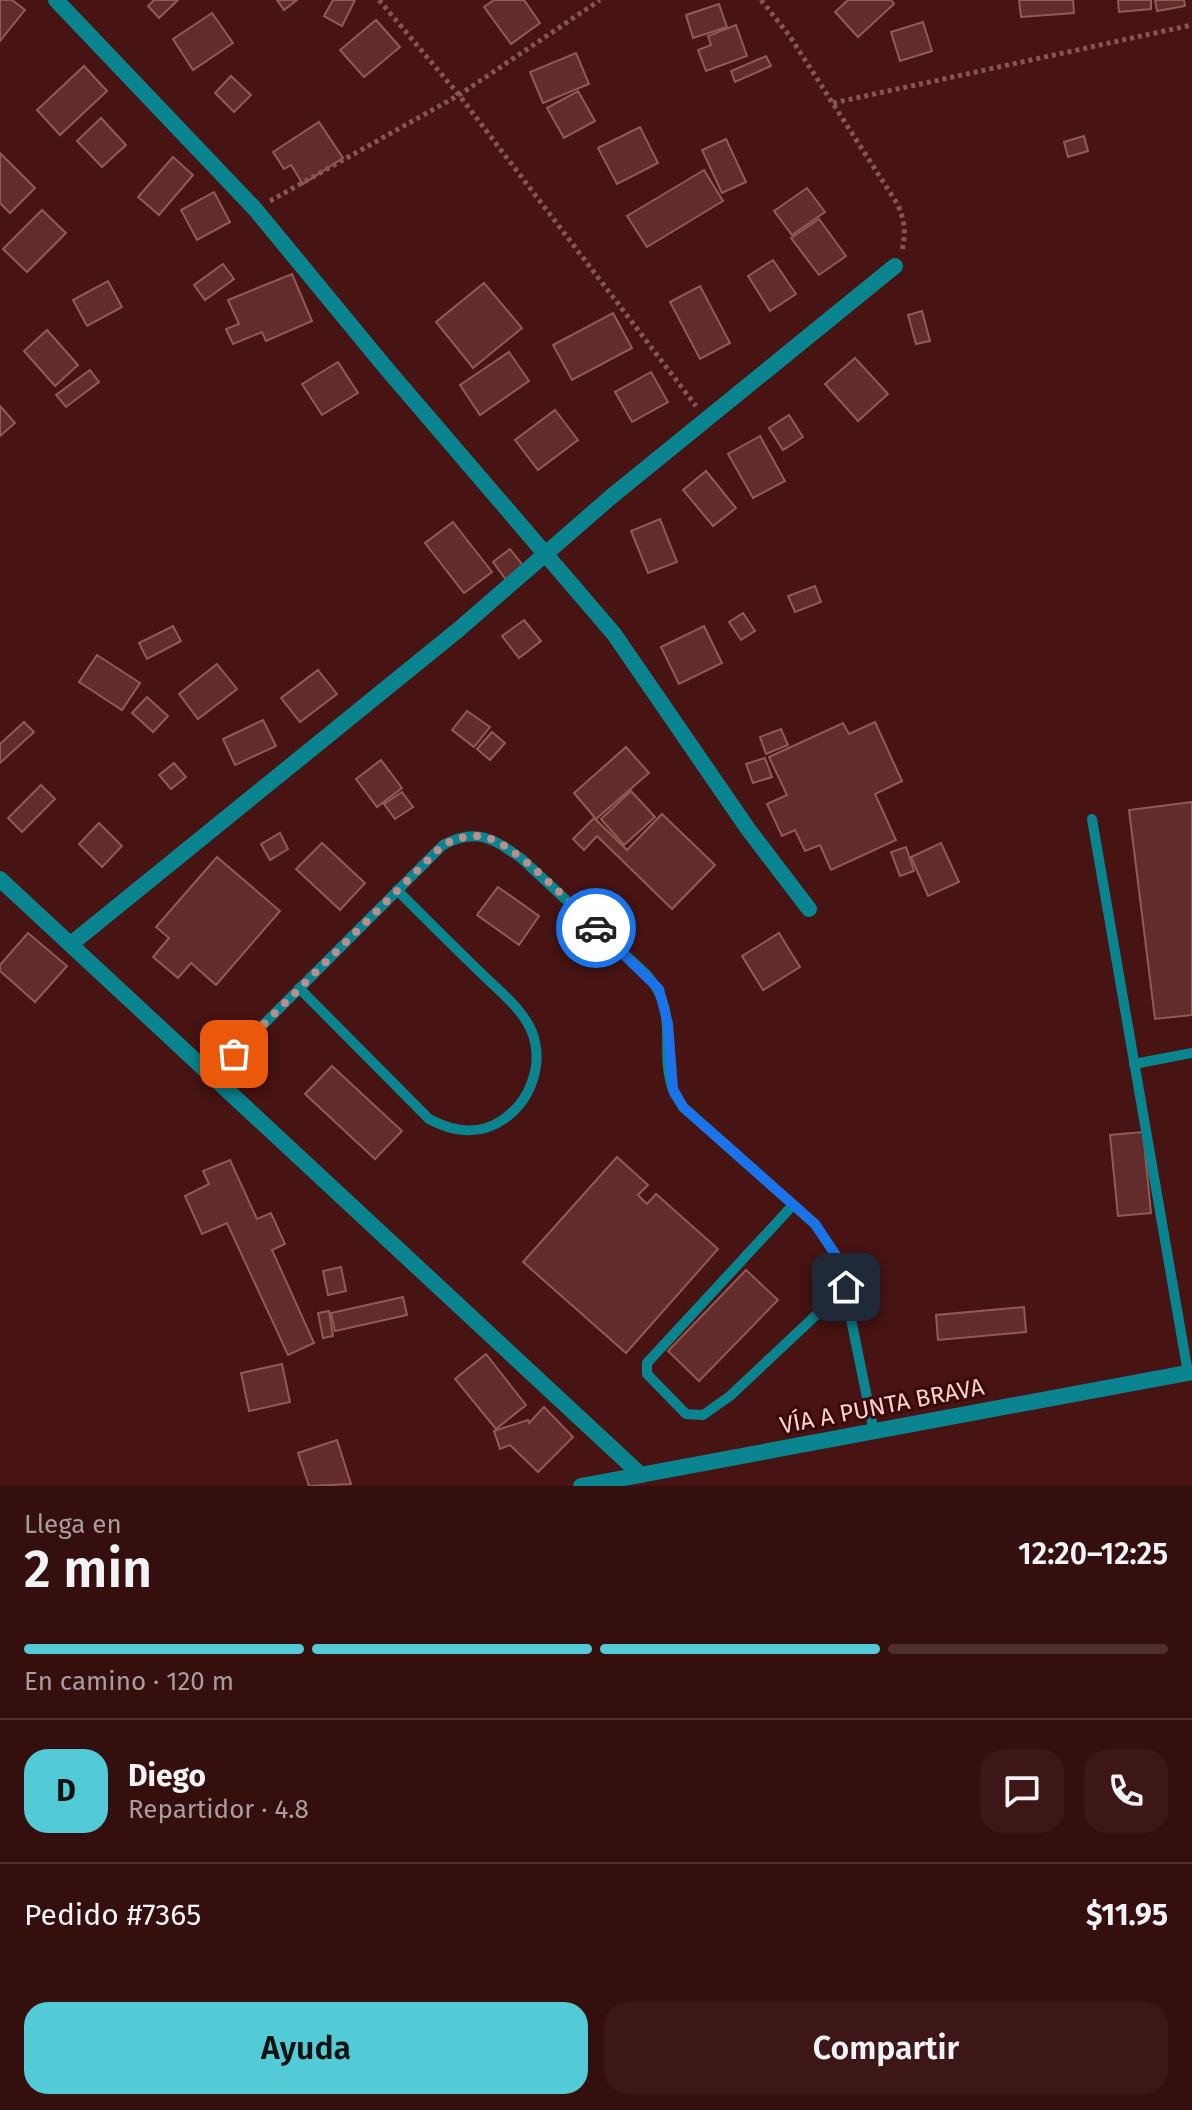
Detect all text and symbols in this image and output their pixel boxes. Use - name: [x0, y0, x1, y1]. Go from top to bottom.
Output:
- courier: [556, 888, 636, 968]
- icon: car: [574, 906, 618, 950]
- pin: [200, 1020, 268, 1088]
- icon: bag: [212, 1032, 256, 1076]
- pin: [812, 1253, 880, 1321]
- icon: home: [824, 1265, 868, 1309]
- street label: VÍA A PUNTA BRAVA: [777, 1371, 987, 1440]
- text: Llega en: [24, 1509, 122, 1540]
- text: 12:20–12:25: [1018, 1536, 1168, 1572]
- text: 2 min: [24, 1538, 152, 1601]
- text: En camino · 120 m: [24, 1666, 234, 1697]
- button: chat: [980, 1749, 1064, 1833]
- button: phone: [1084, 1749, 1168, 1833]
- text: Diego: [128, 1758, 206, 1794]
- text: D: [56, 1773, 76, 1809]
- text: Repartidor · 4.8: [128, 1794, 309, 1825]
- text: Pedido #7365: [24, 1897, 201, 1933]
- text: $11.95: [1086, 1897, 1168, 1933]
- button: Ayuda: [24, 2002, 588, 2094]
- button: Compartir: [604, 2002, 1168, 2094]

